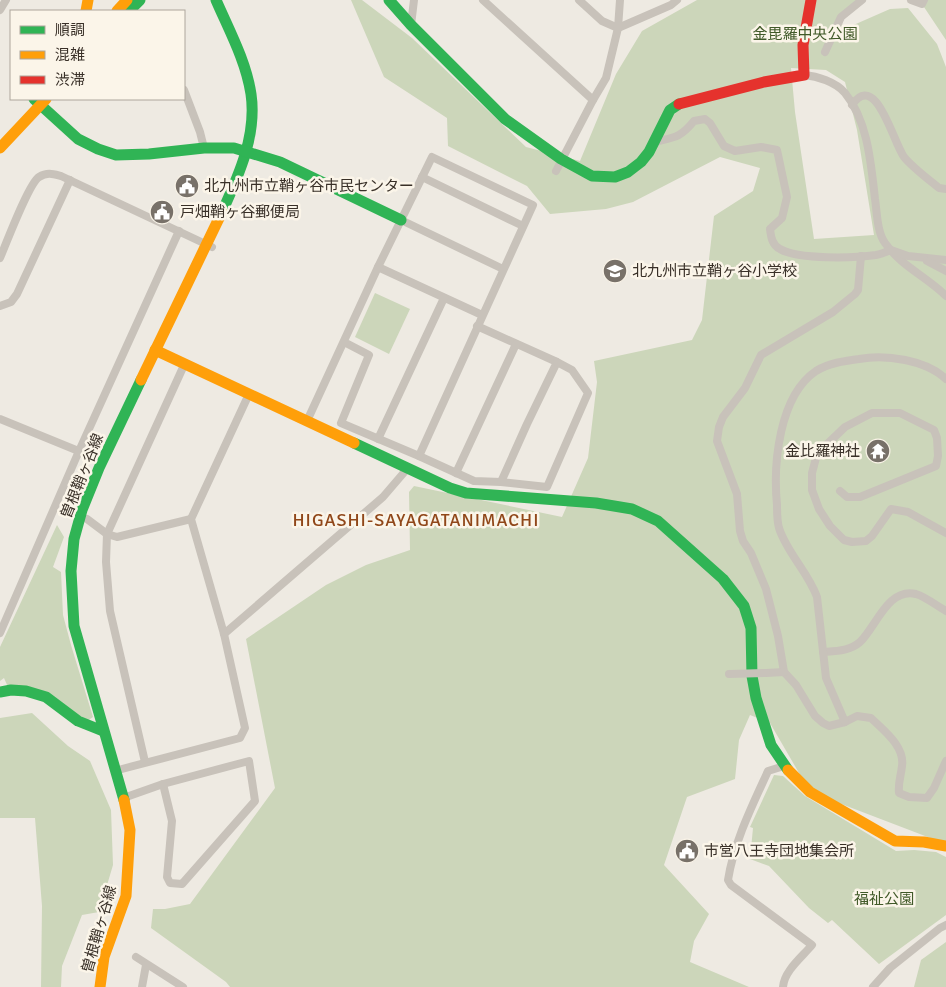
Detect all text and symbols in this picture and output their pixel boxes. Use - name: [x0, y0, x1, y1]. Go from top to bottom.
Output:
- legend: [10, 10, 185, 100]
- text: 順調: [55, 21, 85, 39]
- park label: 金毘羅中央公園: [752, 25, 858, 43]
- text: 混雑: [55, 46, 85, 64]
- text: 渋滞: [55, 71, 85, 89]
- public building icon: 北九州市立鞘ヶ谷市民センター: [174, 173, 200, 199]
- place label: 北九州市立鞘ヶ谷市民センター: [204, 177, 414, 195]
- public building icon: 戸畑鞘ヶ谷郵便局: [149, 199, 175, 225]
- place label: 戸畑鞘ヶ谷郵便局: [180, 203, 300, 221]
- school or university icon: 北九州市立鞘ヶ谷小学校: [602, 258, 628, 284]
- place label: 北九州市立鞘ヶ谷小学校: [632, 262, 797, 280]
- street label: 曽根鞘ヶ谷線: [57, 431, 107, 521]
- temple icon: 金比羅神社: [865, 438, 891, 464]
- place label: 金比羅神社: [785, 442, 860, 460]
- district label: HIGASHI-SAYAGATANIMACHI: [292, 509, 540, 531]
- public building icon: 市営八王寺団地集会所: [674, 838, 700, 864]
- place label: 市営八王寺団地集会所: [704, 842, 854, 860]
- street label: 曽根鞘ヶ谷線: [78, 883, 120, 975]
- park label: 福祉公園: [854, 890, 914, 908]

